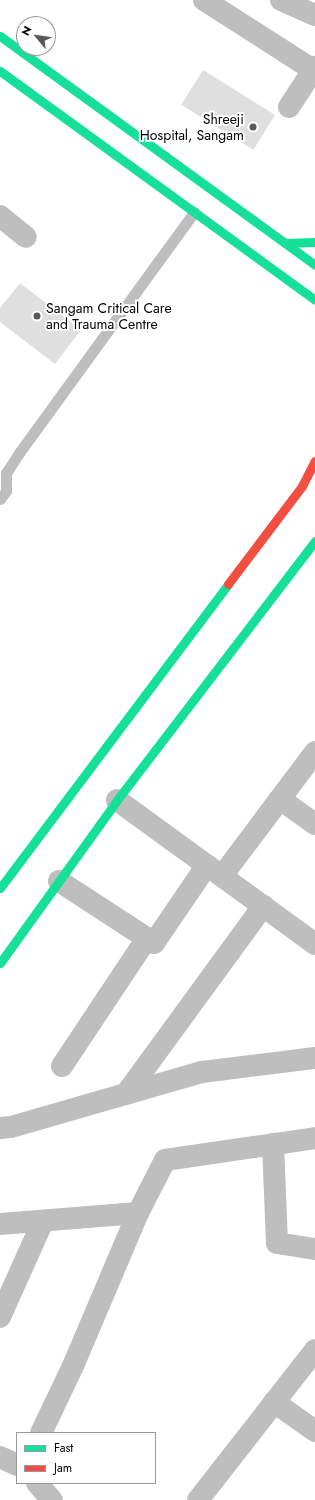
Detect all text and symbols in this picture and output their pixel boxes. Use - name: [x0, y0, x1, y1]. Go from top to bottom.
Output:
- north arrow: [16, 16, 56, 56]
- text: N: [17, 23, 35, 38]
- place label: Shreeji Hospital, Sangam: [140, 111, 244, 144]
- marker: Shreeji Hospital, Sangam: [247, 121, 259, 133]
- place label: Sangam Critical Care and Trauma Centre: [46, 300, 172, 332]
- marker: Sangam Critical Care and Trauma Centre: [31, 310, 43, 322]
- legend: [16, 1432, 156, 1484]
- text: Fast: [54, 1439, 73, 1457]
- text: Jam: [54, 1459, 72, 1477]

